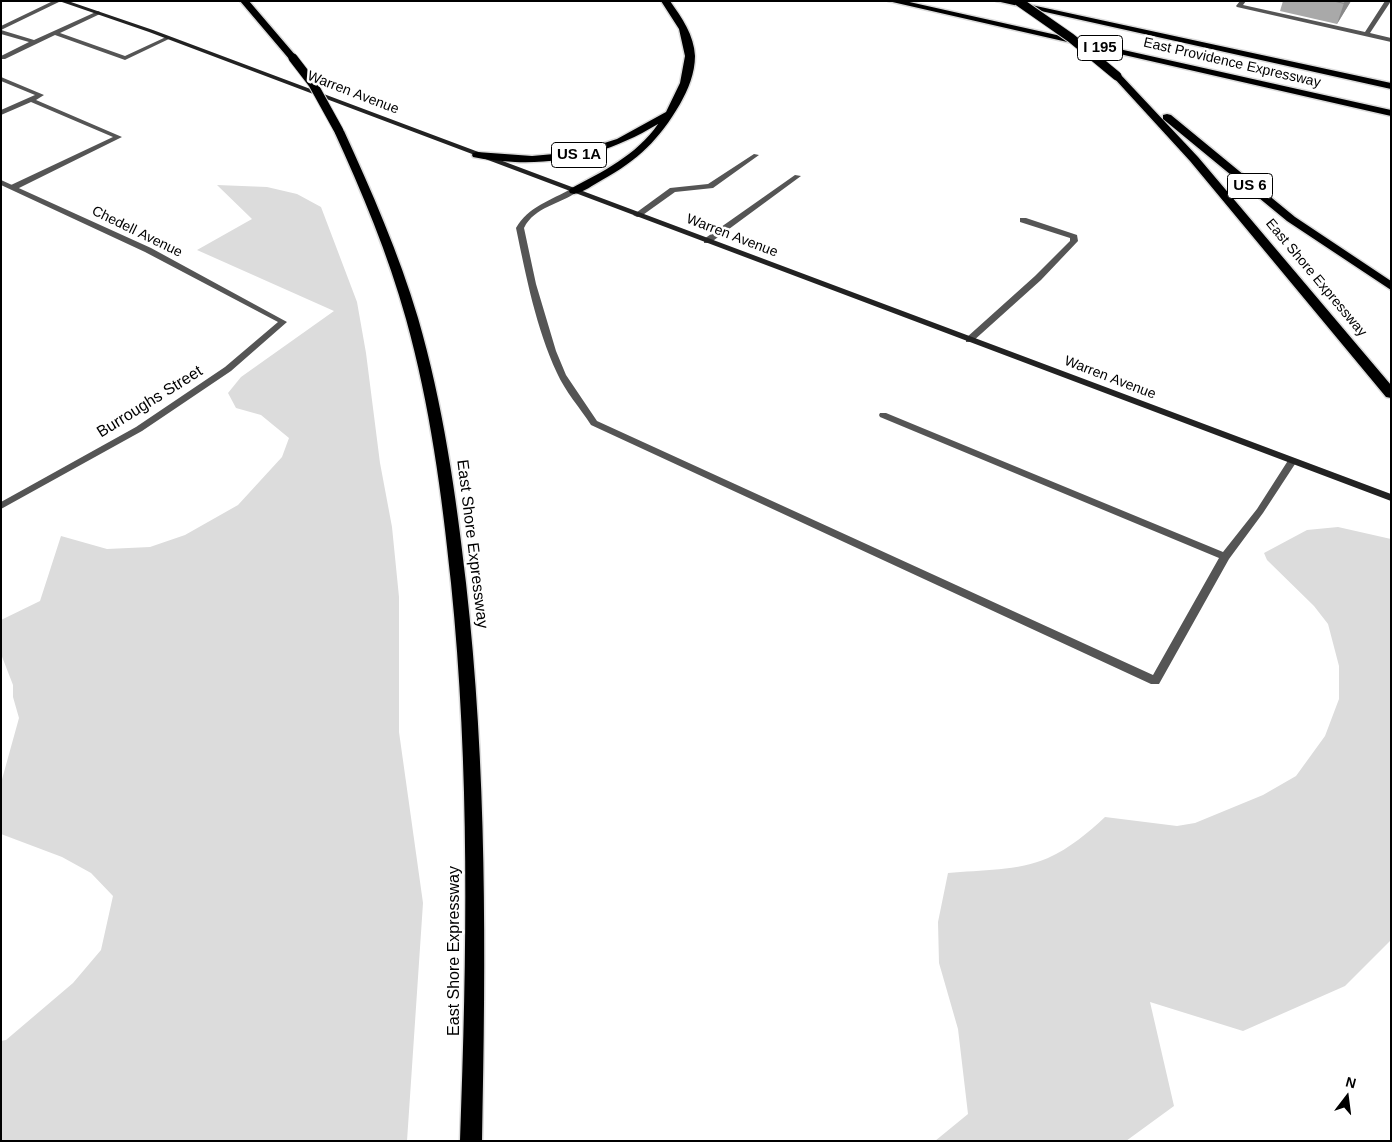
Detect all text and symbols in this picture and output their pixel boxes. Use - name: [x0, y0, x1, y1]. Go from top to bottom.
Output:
- street label: East Providence Expressway: [1142, 34, 1322, 92]
- road number: I 195: [1078, 36, 1122, 60]
- street label: Warren Avenue: [305, 68, 401, 118]
- road number: US 1A: [552, 142, 606, 168]
- road number: US 6: [1228, 174, 1272, 198]
- street label: Chedell Avenue: [89, 203, 185, 261]
- street label: Warren Avenue: [684, 211, 780, 261]
- street label: East Shore Expressway: [1262, 216, 1370, 340]
- street label: Warren Avenue: [1062, 353, 1158, 403]
- street label: Burroughs Street: [94, 362, 206, 442]
- street label: East Shore Expressway: [452, 459, 492, 629]
- street label: East Shore Expressway: [445, 866, 465, 1036]
- north arrow: [1322, 1072, 1372, 1122]
- text: N: [1344, 1073, 1358, 1092]

